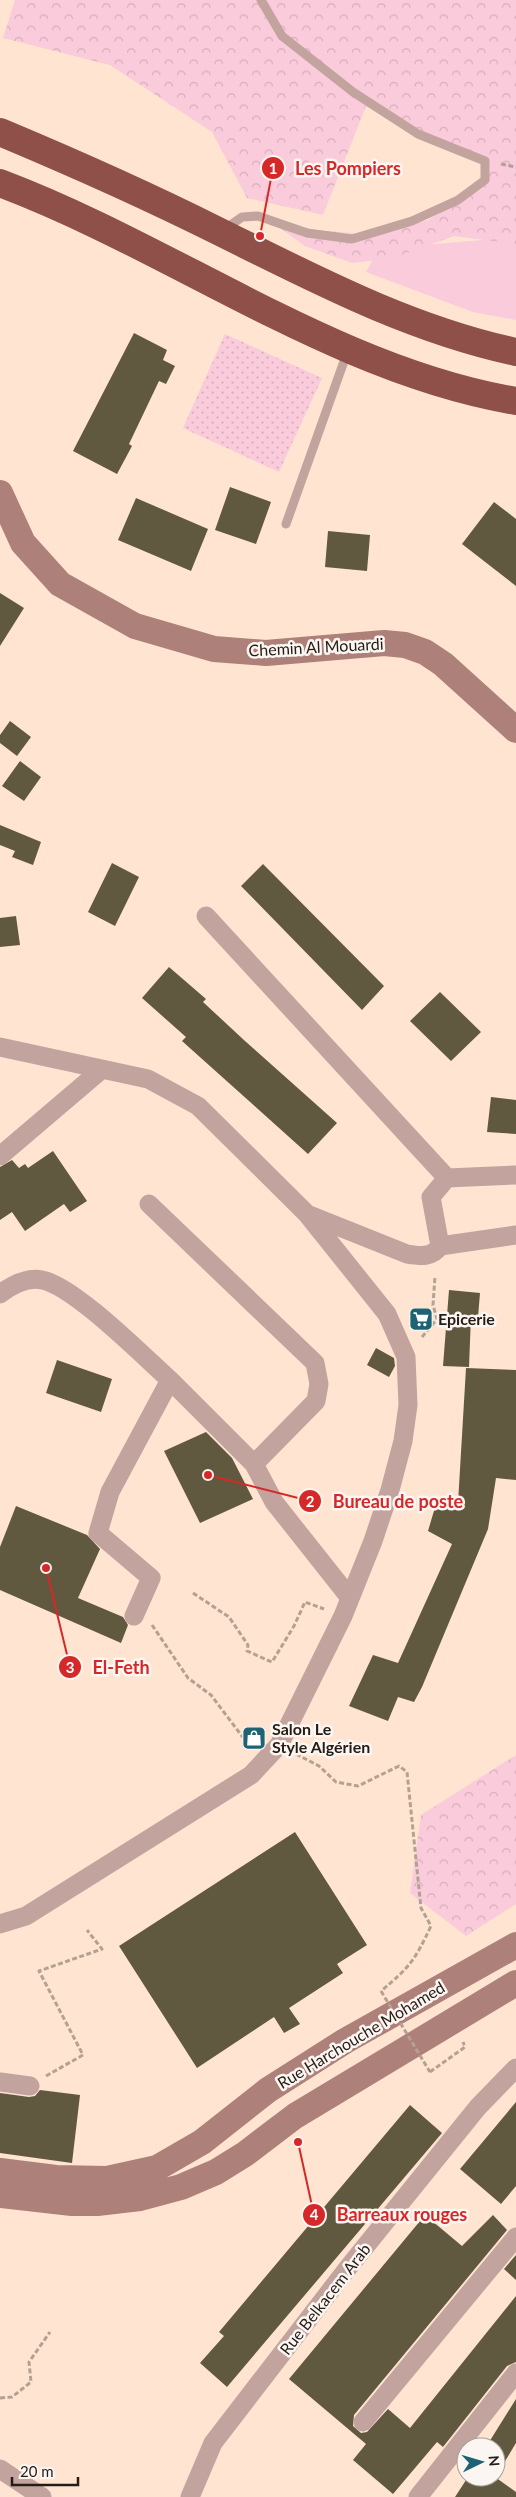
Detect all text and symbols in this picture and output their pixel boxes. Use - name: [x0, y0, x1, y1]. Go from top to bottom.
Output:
- callout: Les Pompiers: [260, 152, 411, 185]
- text: Les Pompiers: [295, 157, 401, 179]
- text: 1: [269, 159, 277, 177]
- street label: Chemin Al Mouardi: [248, 633, 384, 660]
- supermarket icon: Epicerie: [408, 1306, 434, 1332]
- place label: Epicerie: [438, 1309, 495, 1328]
- callout: Bureau de poste: [298, 1485, 473, 1518]
- text: Bureau de poste: [333, 1490, 464, 1512]
- text: 2: [306, 1492, 315, 1510]
- callout: El-Feth: [58, 1651, 160, 1684]
- text: El-Feth: [92, 1656, 150, 1678]
- text: 3: [66, 1658, 74, 1676]
- place label: Salon Le Style Algérien: [272, 1719, 370, 1756]
- shop icon: Salon Le Style Algérien: [241, 1725, 267, 1751]
- street label: Rue Harchouche Mohamed: [274, 1977, 448, 2092]
- callout: Barreaux rouges: [301, 2198, 477, 2231]
- text: Barreaux rouges: [337, 2203, 467, 2225]
- text: 4: [310, 2205, 319, 2223]
- street label: Rue Belkacem Arab: [275, 2239, 374, 2358]
- north arrow: [456, 2437, 506, 2487]
- scale bar: [12, 2454, 79, 2486]
- text: N: [486, 2455, 503, 2467]
- text: 20 m: [20, 2462, 54, 2480]

